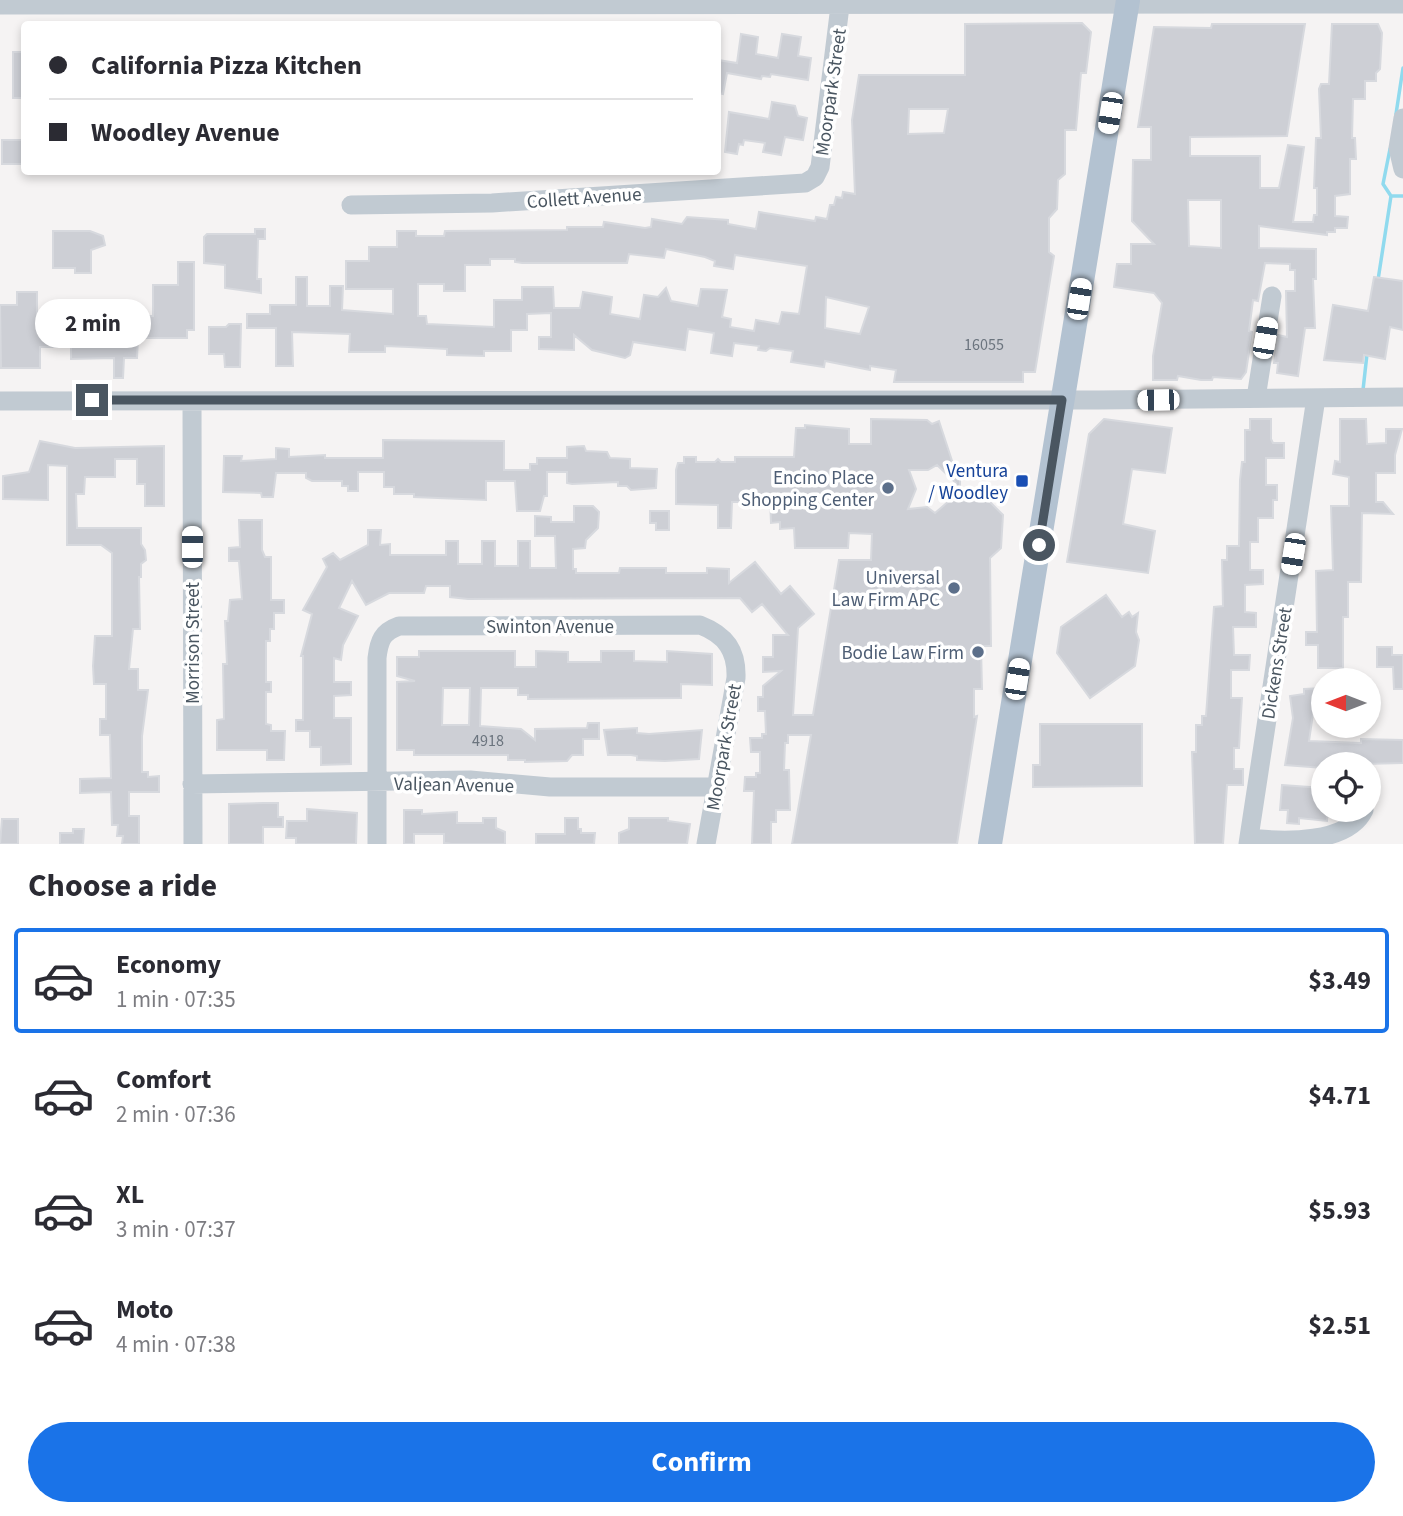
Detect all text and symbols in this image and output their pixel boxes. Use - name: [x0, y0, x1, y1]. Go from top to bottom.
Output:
- street label: Moorpark Street: [809, 26, 854, 158]
- text: California Pizza Kitchen: [91, 47, 362, 84]
- car: [1097, 91, 1124, 135]
- text: Woodley Avenue: [91, 114, 280, 151]
- street label: Collett Avenue: [526, 181, 642, 216]
- car: [1066, 277, 1093, 321]
- callout: 2 min: [34, 298, 150, 348]
- text: 2 min: [65, 307, 121, 340]
- car: [1252, 315, 1279, 361]
- house number: 16055: [964, 334, 1004, 356]
- route end: [76, 384, 108, 416]
- car: [1137, 389, 1180, 411]
- place label: Ventura / Woodley: [928, 458, 1008, 507]
- place label: Encino Place Shopping Center: [741, 465, 874, 514]
- marker: Ventura / Woodley: [1014, 473, 1030, 489]
- marker: Encino Place Shopping Center: [880, 480, 896, 496]
- car: [182, 526, 203, 568]
- route start: [1023, 529, 1055, 561]
- car: [1280, 532, 1307, 576]
- place label: Universal Law Firm APC: [832, 565, 940, 614]
- marker: Universal Law Firm APC: [946, 580, 962, 596]
- street label: Morrison Street: [180, 581, 207, 704]
- street label: Dickens Street: [1255, 605, 1300, 721]
- street label: Swinton Avenue: [486, 614, 614, 641]
- place label: Bodie Law Firm: [841, 640, 964, 667]
- marker: Bodie Law Firm: [970, 644, 986, 660]
- car: [1004, 657, 1031, 701]
- north arrow: [1311, 668, 1381, 738]
- map controls: [1311, 668, 1381, 822]
- street label: Moorpark Street: [700, 681, 749, 813]
- house number: 4918: [472, 730, 504, 752]
- button: locate: [1311, 752, 1381, 822]
- street label: Valjean Avenue: [394, 771, 514, 800]
- text: Choose a ride: [28, 863, 217, 909]
- text: Economy: [116, 946, 221, 983]
- icon: car: [32, 949, 95, 1012]
- text: $3.49: [1308, 962, 1371, 999]
- text: 1 min · 07:35: [116, 983, 236, 1016]
- text: Comfort: [116, 1061, 211, 1098]
- icon: car: [32, 1064, 95, 1127]
- text: $4.71: [1308, 1077, 1371, 1114]
- text: 2 min · 07:36: [116, 1098, 236, 1131]
- text: XL: [116, 1176, 144, 1213]
- icon: car: [32, 1179, 95, 1242]
- text: $5.93: [1308, 1192, 1371, 1229]
- text: 3 min · 07:37: [116, 1213, 236, 1246]
- text: Moto: [116, 1291, 173, 1328]
- icon: car: [32, 1294, 95, 1357]
- text: $2.51: [1308, 1307, 1371, 1344]
- text: 4 min · 07:38: [116, 1328, 236, 1361]
- button: Confirm: [28, 1422, 1375, 1502]

